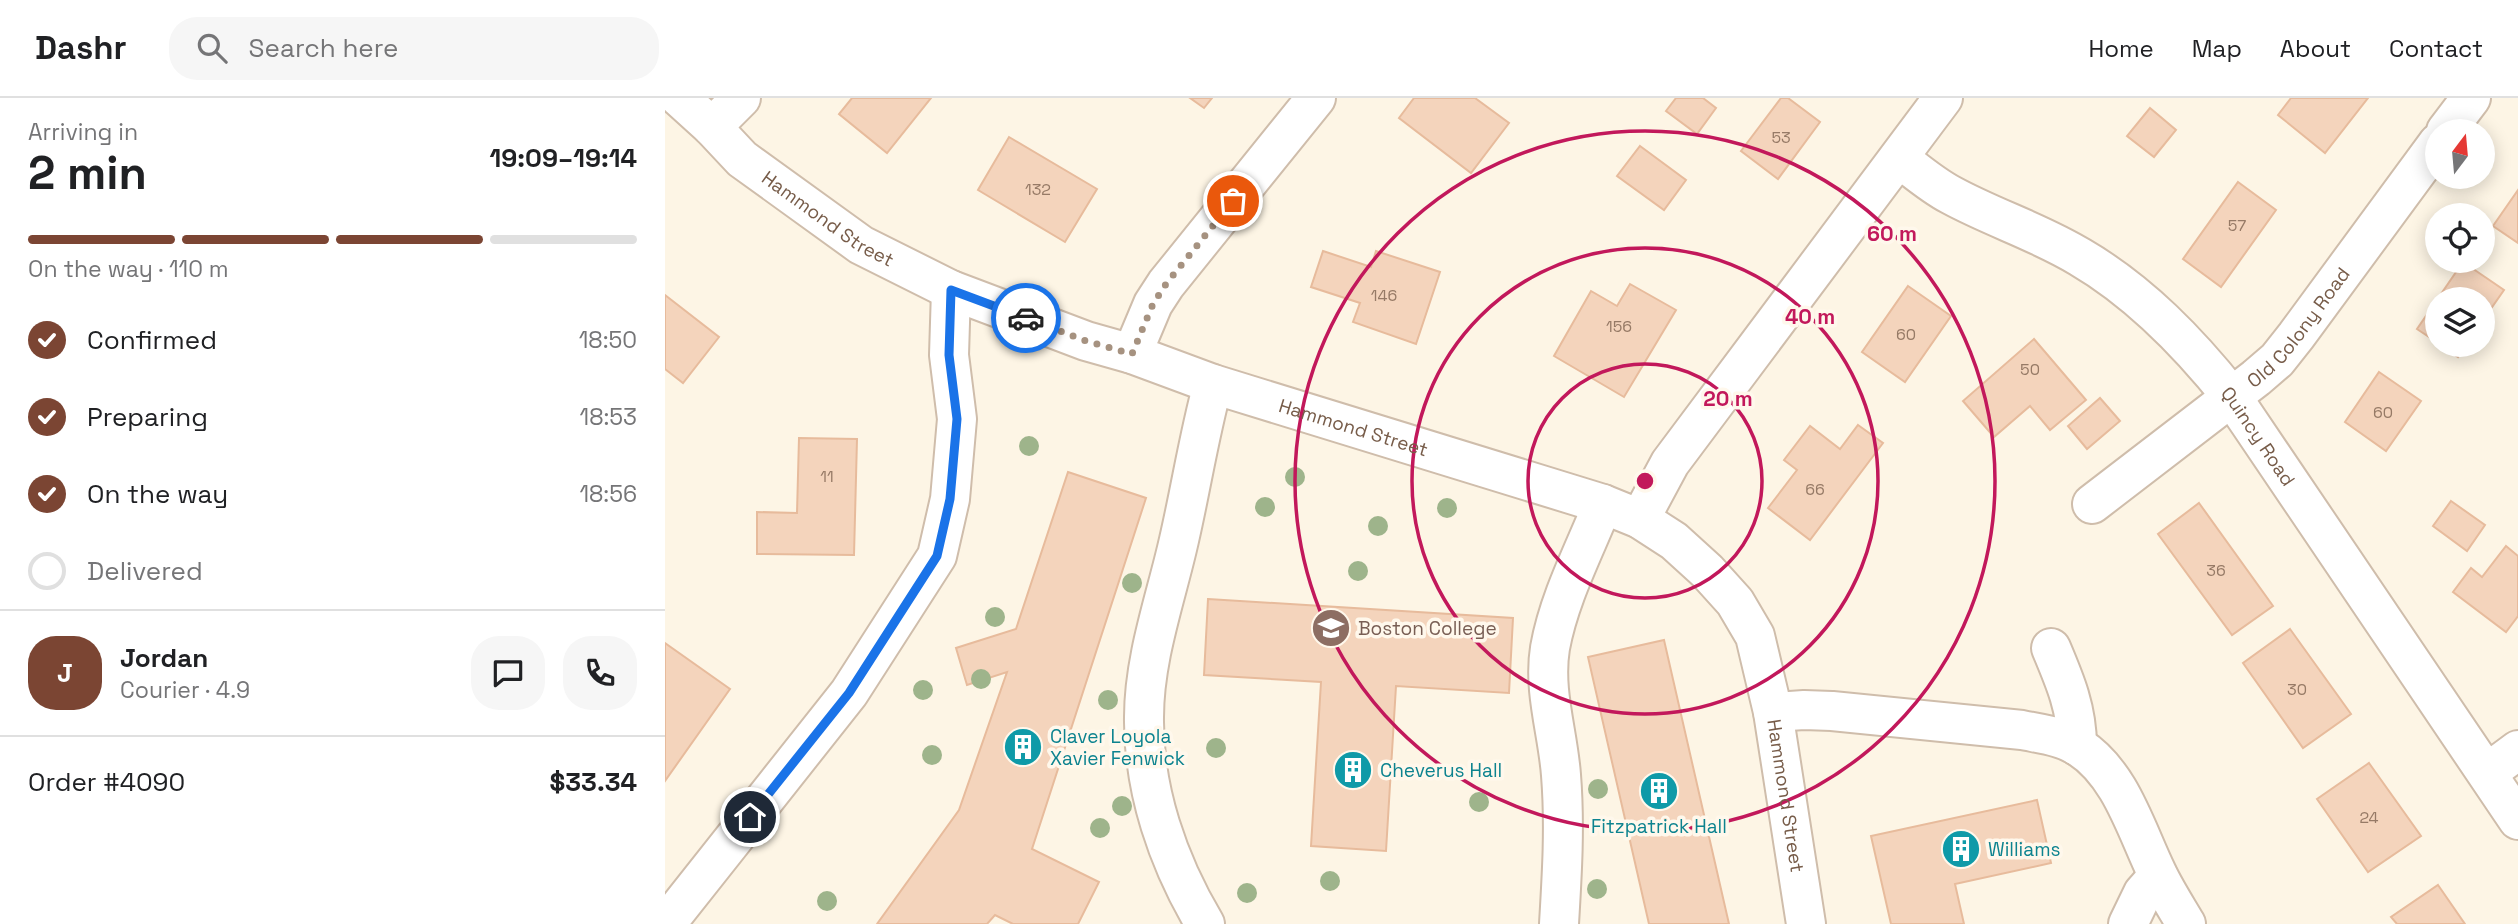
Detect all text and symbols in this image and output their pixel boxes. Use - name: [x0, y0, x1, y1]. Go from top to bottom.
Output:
- search box: [169, 17, 659, 80]
- text: Dashr: [35, 27, 127, 69]
- icon: search: [193, 29, 231, 67]
- text: Search here: [249, 31, 398, 65]
- text: Home: [2088, 33, 2154, 64]
- text: Map: [2192, 33, 2242, 64]
- text: About: [2280, 33, 2351, 64]
- text: Contact: [2389, 33, 2483, 64]
- text: Arriving in: [28, 117, 138, 147]
- north arrow: [2425, 119, 2495, 189]
- map controls: [2425, 119, 2495, 357]
- house number: 53: [1771, 127, 1791, 148]
- text: 19:09–19:14: [489, 141, 637, 175]
- text: 2 min: [28, 144, 147, 202]
- street label: Hammond Street: [757, 165, 898, 273]
- pin: [1203, 171, 1263, 231]
- house number: 132: [1025, 179, 1051, 200]
- icon: bag: [1214, 182, 1252, 220]
- button: locate: [2425, 203, 2495, 273]
- house number: 57: [2228, 215, 2246, 236]
- text: 60 m: [1867, 220, 1917, 247]
- text: On the way · 110 m: [28, 254, 229, 284]
- street label: Old Colony Road: [2242, 262, 2355, 394]
- courier: [991, 283, 1061, 353]
- house number: 146: [1371, 285, 1397, 306]
- button: layers: [2425, 287, 2495, 357]
- icon: car: [1007, 299, 1045, 337]
- text: 40 m: [1785, 303, 1835, 330]
- house number: 156: [1606, 316, 1632, 337]
- icon: check: [28, 321, 66, 359]
- text: Confirmed: [87, 323, 217, 357]
- house number: 60: [1896, 324, 1916, 345]
- text: 18:50: [579, 325, 637, 355]
- house number: 50: [2020, 359, 2040, 380]
- street label: Quincy Road: [2215, 381, 2301, 491]
- text: 20 m: [1703, 385, 1753, 412]
- street label: Hammond Street: [1276, 393, 1431, 462]
- icon: check: [28, 398, 66, 436]
- text: Preparing: [87, 400, 208, 434]
- text: 18:53: [580, 402, 637, 432]
- house number: 60: [2373, 402, 2393, 423]
- house number: 11: [820, 466, 834, 487]
- centre of rings: [1633, 469, 1657, 493]
- icon: check: [28, 475, 66, 513]
- text: On the way: [87, 477, 228, 511]
- text: 18:56: [579, 479, 637, 509]
- house number: 66: [1805, 479, 1825, 500]
- text: Delivered: [87, 554, 203, 588]
- house number: 36: [2206, 560, 2226, 581]
- school or university icon: Boston College: [1310, 607, 1352, 649]
- place label: Boston College: [1358, 616, 1497, 641]
- button: chat: [471, 636, 545, 710]
- button: phone: [563, 636, 637, 710]
- text: Jordan: [120, 641, 208, 675]
- text: J: [57, 656, 73, 690]
- text: Courier · 4.9: [120, 675, 250, 705]
- house number: 30: [2287, 679, 2307, 700]
- street label: Hammond Street: [1761, 717, 1810, 874]
- place label: Claver Loyola Xavier Fenwick: [1050, 724, 1185, 771]
- building icon: Claver Loyola Xavier Fenwick: [1002, 726, 1044, 768]
- building icon: Cheverus Hall: [1332, 749, 1374, 791]
- place label: Cheverus Hall: [1380, 758, 1502, 783]
- text: Order #4090: [28, 765, 185, 799]
- text: $33.34: [550, 765, 637, 799]
- building icon: Fitzpatrick Hall: [1638, 770, 1680, 812]
- pin: [720, 787, 780, 847]
- icon: home: [731, 798, 769, 836]
- house number: 24: [2359, 807, 2379, 828]
- place label: Fitzpatrick Hall: [1591, 814, 1727, 839]
- building icon: Williams: [1940, 828, 1982, 870]
- place label: Williams: [1988, 837, 2061, 862]

